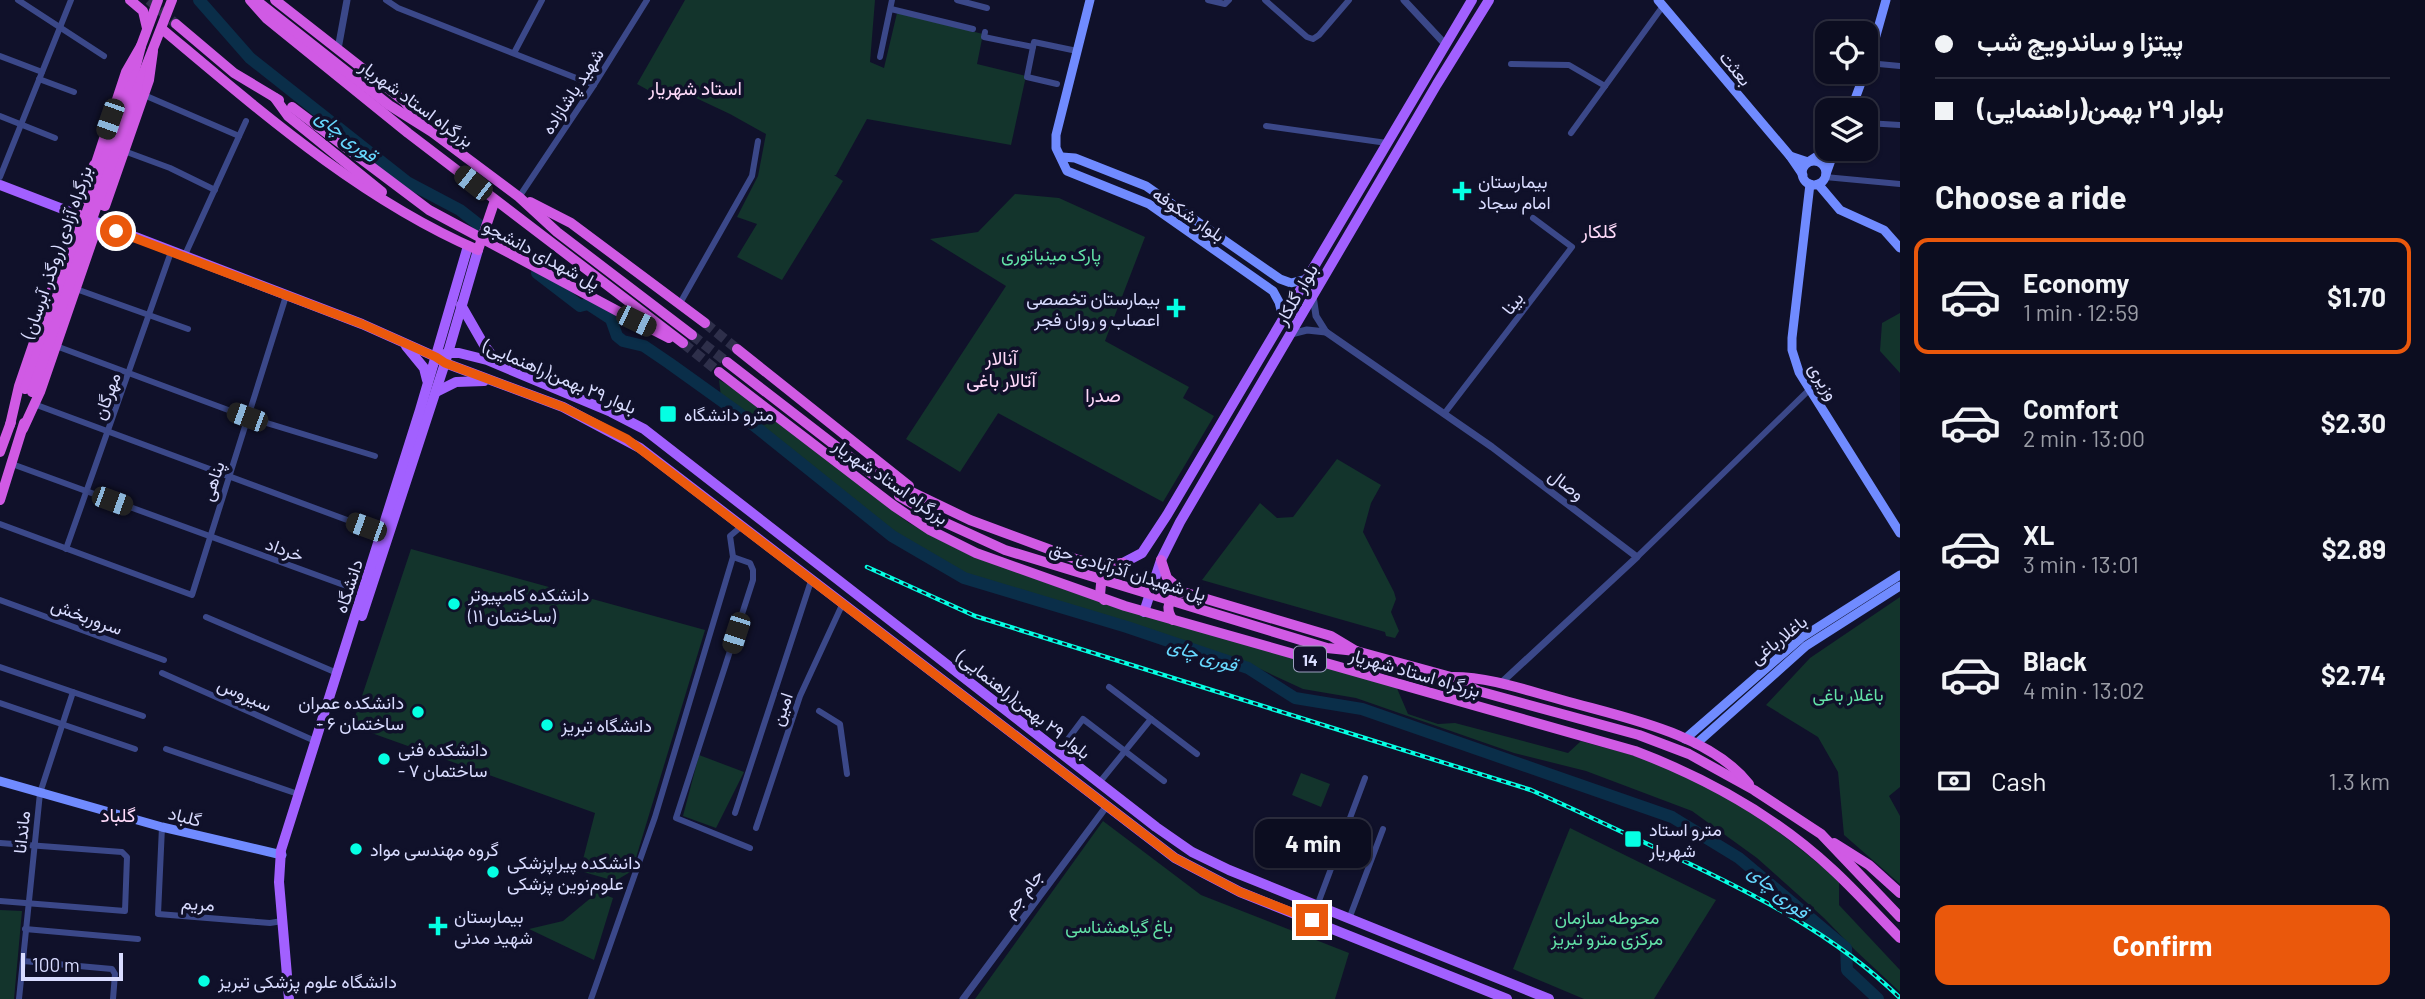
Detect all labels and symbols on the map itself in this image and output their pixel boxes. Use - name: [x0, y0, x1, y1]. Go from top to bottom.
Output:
- street label: شهید پاشازاده: [536, 44, 610, 139]
- street label: بعثت: [1715, 46, 1757, 90]
- street label: بزرگراه استاد شهریار: [354, 54, 478, 152]
- district label: استاد شهریار: [647, 76, 742, 100]
- car: [94, 96, 127, 142]
- water label: قوری چای: [310, 104, 384, 170]
- car: [450, 162, 497, 204]
- street label: بزرگراه آزادی (روگذر آبرسان): [16, 163, 97, 343]
- place label: بیمارستان امام سجاد: [1478, 170, 1551, 215]
- marker: بیمارستان امام سجاد: [1452, 181, 1472, 201]
- street label: بلوار شکوفه: [1148, 182, 1229, 247]
- street label: پل شهدای دانشجو: [479, 214, 604, 296]
- route start: [100, 215, 132, 247]
- district label: گلکار: [1580, 219, 1617, 243]
- park label: پارک مینیاتوری: [1001, 243, 1101, 267]
- street label: بلوار گلکار: [1269, 260, 1323, 330]
- place label: بیمارستان تخصصی اعصاب و روان فجر: [1026, 287, 1160, 331]
- street label: بینا: [1496, 287, 1528, 319]
- marker: بیمارستان تخصصی اعصاب و روان فجر: [1166, 298, 1186, 318]
- car: [613, 302, 660, 340]
- street label: بلوار ٢٩ بهمن(راهنمایی): [479, 333, 640, 419]
- district label: آنالار آتالار باغی: [966, 346, 1037, 392]
- street label: وزیری: [1803, 358, 1844, 404]
- street label: مهرگان: [87, 369, 126, 423]
- district label: صدرا: [1085, 383, 1121, 407]
- car: [224, 400, 271, 434]
- place label: مترو دانشگاه: [684, 403, 774, 426]
- marker: مترو دانشگاه: [658, 404, 678, 424]
- street label: بزرگراه استاد شهریار: [828, 433, 953, 530]
- street label: پناهی: [195, 458, 231, 504]
- street label: وصال: [1544, 463, 1589, 505]
- car: [89, 484, 136, 518]
- car: [343, 510, 390, 544]
- street label: خرداد: [263, 532, 307, 567]
- street label: پل شهیدان آذرآبادی حق: [1047, 537, 1209, 607]
- street label: دانشگاه: [329, 556, 367, 616]
- place label: دانشکده کامپیوتر (ساختمان ۱۱): [467, 583, 589, 626]
- street label: سروربخش: [48, 593, 126, 640]
- marker: دانشکده کامپیوتر (ساختمان ۱۱): [446, 596, 462, 612]
- car: [720, 610, 753, 656]
- street label: باغلارباغی: [1745, 610, 1812, 669]
- water label: قوری چای: [1164, 632, 1243, 680]
- street label: بزرگراه استاد شهریار: [1346, 643, 1483, 702]
- street label: بلوار ٢٩ بهمن(راهنمایی): [951, 644, 1095, 764]
- road number: 14: [1294, 646, 1326, 672]
- street label: سیروس: [214, 672, 276, 717]
- park label: باغلار باغی: [1812, 683, 1884, 706]
- street label: امین: [765, 689, 798, 729]
- place label: دانشکده عمران - ساختمان ۶: [298, 691, 404, 734]
- marker: دانشکده عمران - ساختمان ۶: [410, 704, 426, 720]
- place label: دانشگاه تبریز: [560, 714, 652, 737]
- marker: دانشگاه تبریز: [539, 717, 555, 733]
- place label: دانشکده فنی - ساختمان ۷: [398, 738, 488, 781]
- marker: دانشکده فنی - ساختمان ۷: [376, 751, 392, 767]
- street label: گلباد: [166, 801, 204, 831]
- district label: گلباد: [100, 803, 136, 827]
- street label: ماندانا: [8, 809, 34, 855]
- callout: 4 min: [1254, 818, 1370, 867]
- place label: مترو استاد شهریار: [1648, 818, 1722, 862]
- marker: مترو استاد شهریار: [1623, 829, 1643, 849]
- place label: گروه مهندسی مواد: [370, 838, 499, 861]
- marker: گروه مهندسی مواد: [348, 841, 364, 857]
- place label: دانشکده پیراپزشکی علوم‌نوین پزشکی: [507, 851, 641, 896]
- water label: قوری چای: [1742, 859, 1816, 927]
- marker: دانشکده پیراپزشکی علوم‌نوین پزشکی: [485, 864, 501, 880]
- street label: جام جم: [997, 865, 1049, 923]
- street label: مریم: [180, 891, 216, 917]
- route end: [1296, 904, 1328, 936]
- place label: بیمارستان شهید مدنی: [454, 905, 533, 949]
- park label: محوطه سازمان مرکزی مترو تبریز: [1550, 906, 1663, 950]
- park label: باغ گیاهشناسی: [1065, 915, 1173, 939]
- marker: بیمارستان شهید مدنی: [428, 916, 448, 936]
- scale bar: [21, 950, 122, 982]
- place label: دانشگاه علوم پزشکی تبریز: [217, 970, 397, 994]
- marker: دانشگاه علوم پزشکی تبریز: [196, 973, 212, 989]

